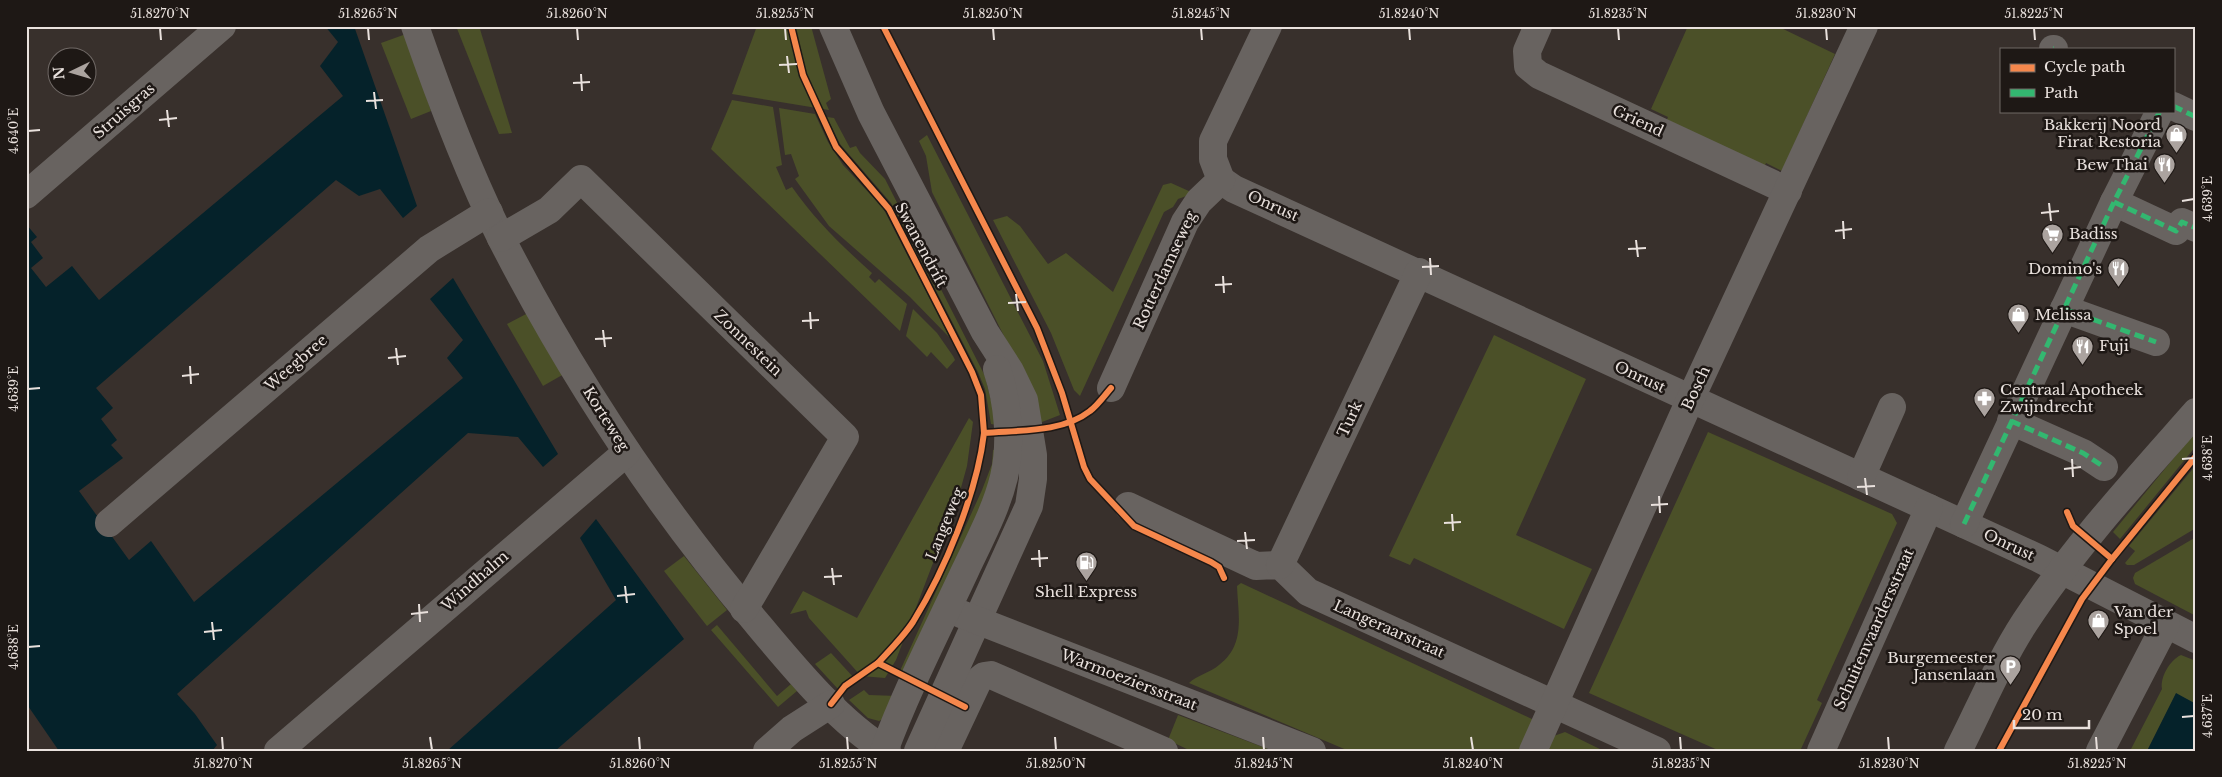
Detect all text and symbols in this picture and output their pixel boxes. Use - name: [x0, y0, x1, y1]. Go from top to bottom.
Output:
- text: 51.8270°N: [130, 6, 190, 21]
- text: 51.8265°N: [338, 6, 398, 21]
- text: 51.8260°N: [546, 6, 608, 21]
- text: 51.8255°N: [756, 6, 814, 21]
- text: 51.8250°N: [963, 6, 1023, 21]
- text: 51.8245°N: [1172, 6, 1231, 21]
- text: 51.8240°N: [1379, 6, 1439, 21]
- text: 51.8235°N: [1588, 6, 1648, 21]
- text: 51.8230°N: [1796, 6, 1857, 21]
- text: 51.8225°N: [2004, 6, 2064, 21]
- north arrow: [48, 48, 98, 98]
- legend: [2000, 48, 2174, 112]
- text: Cycle path: [2044, 57, 2126, 76]
- text: N: [50, 66, 69, 80]
- street label: Struisgras: [89, 79, 159, 143]
- text: Path: [2044, 83, 2078, 102]
- street label: Griend: [1610, 100, 1667, 141]
- text: 4.640°E: [6, 108, 21, 154]
- place label: Bakkerij Noord Firat Restoria: [2044, 115, 2162, 151]
- shop icon: Bakkerij Noord Firat Restoria: [2165, 122, 2189, 153]
- restaurant icon: Bew Thai: [2152, 153, 2176, 184]
- place label: Bew Thai: [2076, 155, 2148, 174]
- text: 4.639°E: [2200, 176, 2215, 222]
- street label: Onrust: [1245, 186, 1302, 225]
- street label: Swanendrift: [891, 199, 952, 291]
- street label: Rotterdamseweg: [1129, 207, 1201, 332]
- supermarket icon: Badiss: [2041, 222, 2065, 253]
- place label: Badiss: [2069, 224, 2118, 243]
- restaurant icon: Domino's: [2106, 257, 2130, 288]
- place label: Domino's: [2028, 259, 2102, 278]
- shop icon: Melissa: [2007, 303, 2031, 334]
- place label: Melissa: [2035, 305, 2092, 324]
- street label: Zonnestein: [710, 306, 786, 380]
- street label: Weegbree: [260, 330, 331, 396]
- restaurant icon: Fuji: [2071, 334, 2095, 365]
- place label: Fuji: [2099, 336, 2129, 355]
- street label: Onrust: [1612, 356, 1669, 397]
- street label: Bosch: [1677, 363, 1714, 413]
- text: 4.639°E: [6, 366, 21, 412]
- place label: Centraal Apotheek Zwijndrecht: [2000, 380, 2144, 416]
- street label: Korteweg: [579, 383, 634, 455]
- pharmacy icon: Centraal Apotheek Zwijndrecht: [1972, 387, 1996, 418]
- street label: Turk: [1333, 397, 1366, 440]
- text: 4.638°E: [2200, 435, 2215, 481]
- street label: Langeweg: [921, 484, 968, 563]
- street label: Onrust: [1981, 524, 2038, 565]
- street label: Schuitenvaardersstraat: [1829, 545, 1918, 712]
- street label: Windhalm: [436, 546, 512, 616]
- fuel station icon: Shell Express: [1074, 551, 1098, 582]
- place label: Shell Express: [1035, 582, 1137, 601]
- street label: Langeraarstraat: [1331, 595, 1448, 662]
- place label: Van der Spoel: [2113, 602, 2174, 638]
- shop icon: Van der Spoel: [2086, 609, 2110, 640]
- text: 4.638°E: [6, 624, 21, 670]
- street label: Warmoeziersstraat: [1058, 644, 1200, 714]
- place label: Burgemeester Jansenlaan: [1887, 648, 1996, 684]
- parking icon: Burgemeester Jansenlaan: [1999, 655, 2023, 686]
- text: 4.637°E: [2200, 694, 2215, 738]
- scale bar: [2014, 697, 2090, 729]
- text: 20 m: [2022, 705, 2062, 724]
- text: 51.8270°N: [193, 756, 253, 771]
- text: 51.8265°N: [402, 756, 462, 771]
- text: 51.8260°N: [609, 756, 671, 771]
- text: 51.8255°N: [819, 756, 877, 771]
- text: 51.8250°N: [1026, 756, 1086, 771]
- text: 51.8245°N: [1235, 756, 1294, 771]
- text: 51.8240°N: [1443, 756, 1503, 771]
- text: 51.8235°N: [1651, 756, 1711, 771]
- text: 51.8230°N: [1859, 756, 1920, 771]
- text: 51.8225°N: [2067, 756, 2127, 771]

